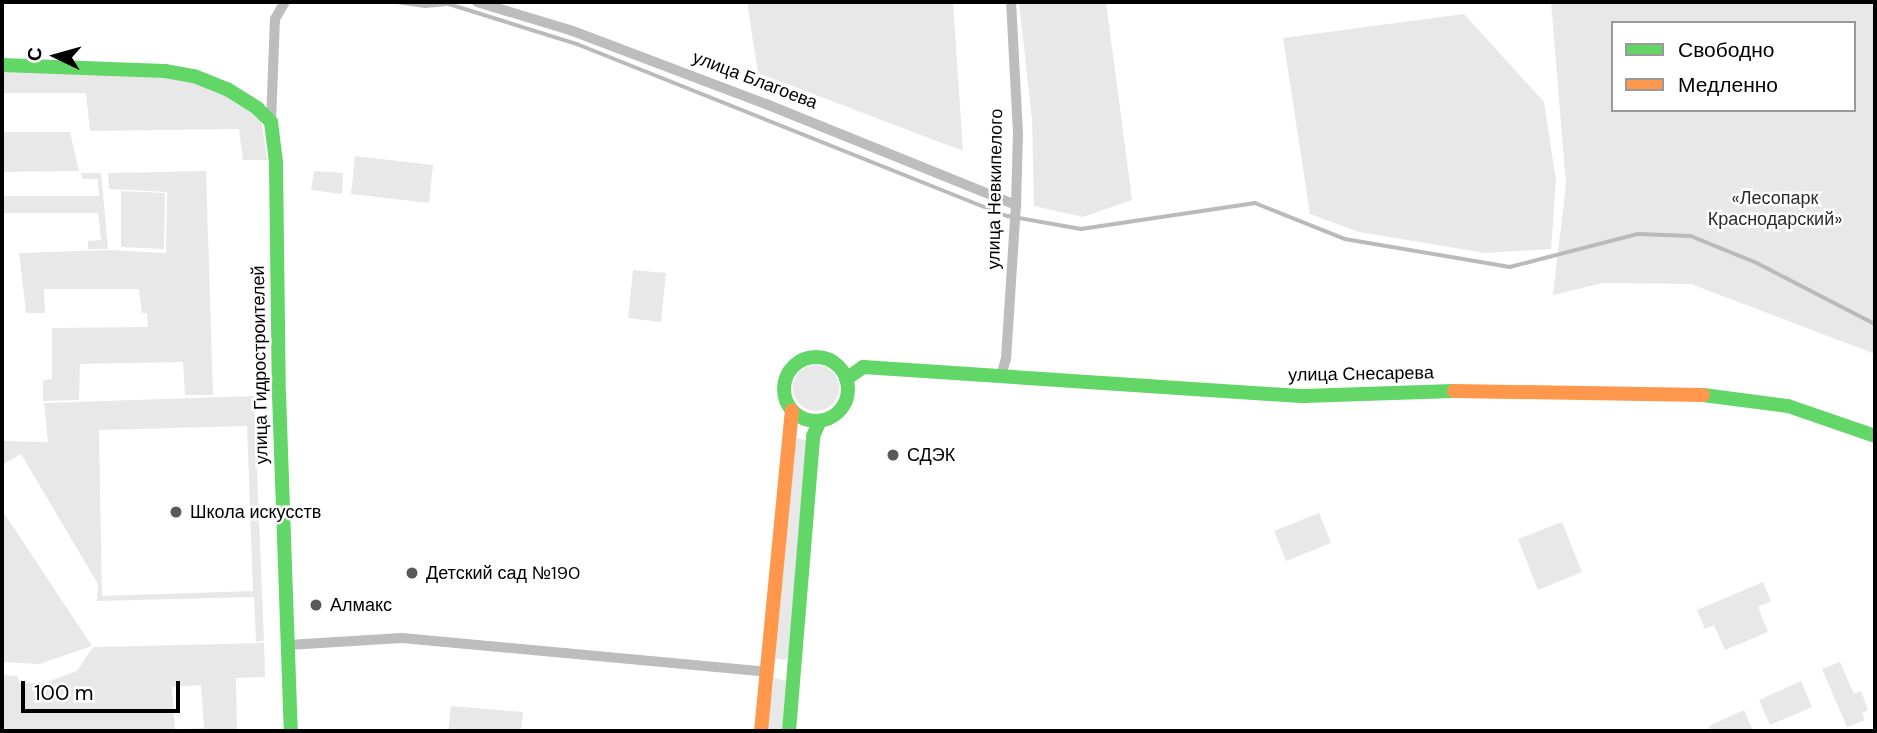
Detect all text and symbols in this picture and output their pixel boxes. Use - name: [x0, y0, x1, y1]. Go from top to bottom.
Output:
- north arrow: [21, 21, 91, 91]
- legend: [1611, 21, 1856, 112]
- text: Свободно: [1678, 36, 1775, 64]
- text: С: [22, 46, 48, 62]
- street label: улица Благоева: [690, 46, 820, 114]
- text: Медленно: [1678, 71, 1778, 99]
- street label: улица Невкипелого: [983, 108, 1007, 270]
- park label: «Лесопарк Краснодарский»: [1708, 188, 1842, 230]
- street label: улица Гидростроителей: [247, 265, 273, 465]
- street label: улица Снесарева: [1288, 362, 1434, 386]
- place label: СДЭК: [907, 444, 955, 466]
- marker: СДЭК: [885, 447, 901, 463]
- place label: Школа искусств: [190, 501, 321, 523]
- marker: Школа искусств: [168, 504, 184, 520]
- place label: Детский сад №190: [426, 562, 580, 584]
- marker: Детский сад №190: [404, 565, 420, 581]
- place label: Алмакс: [330, 594, 392, 616]
- marker: Алмакс: [308, 597, 324, 613]
- scale bar: [24, 666, 184, 710]
- text: 100 m: [34, 679, 94, 707]

